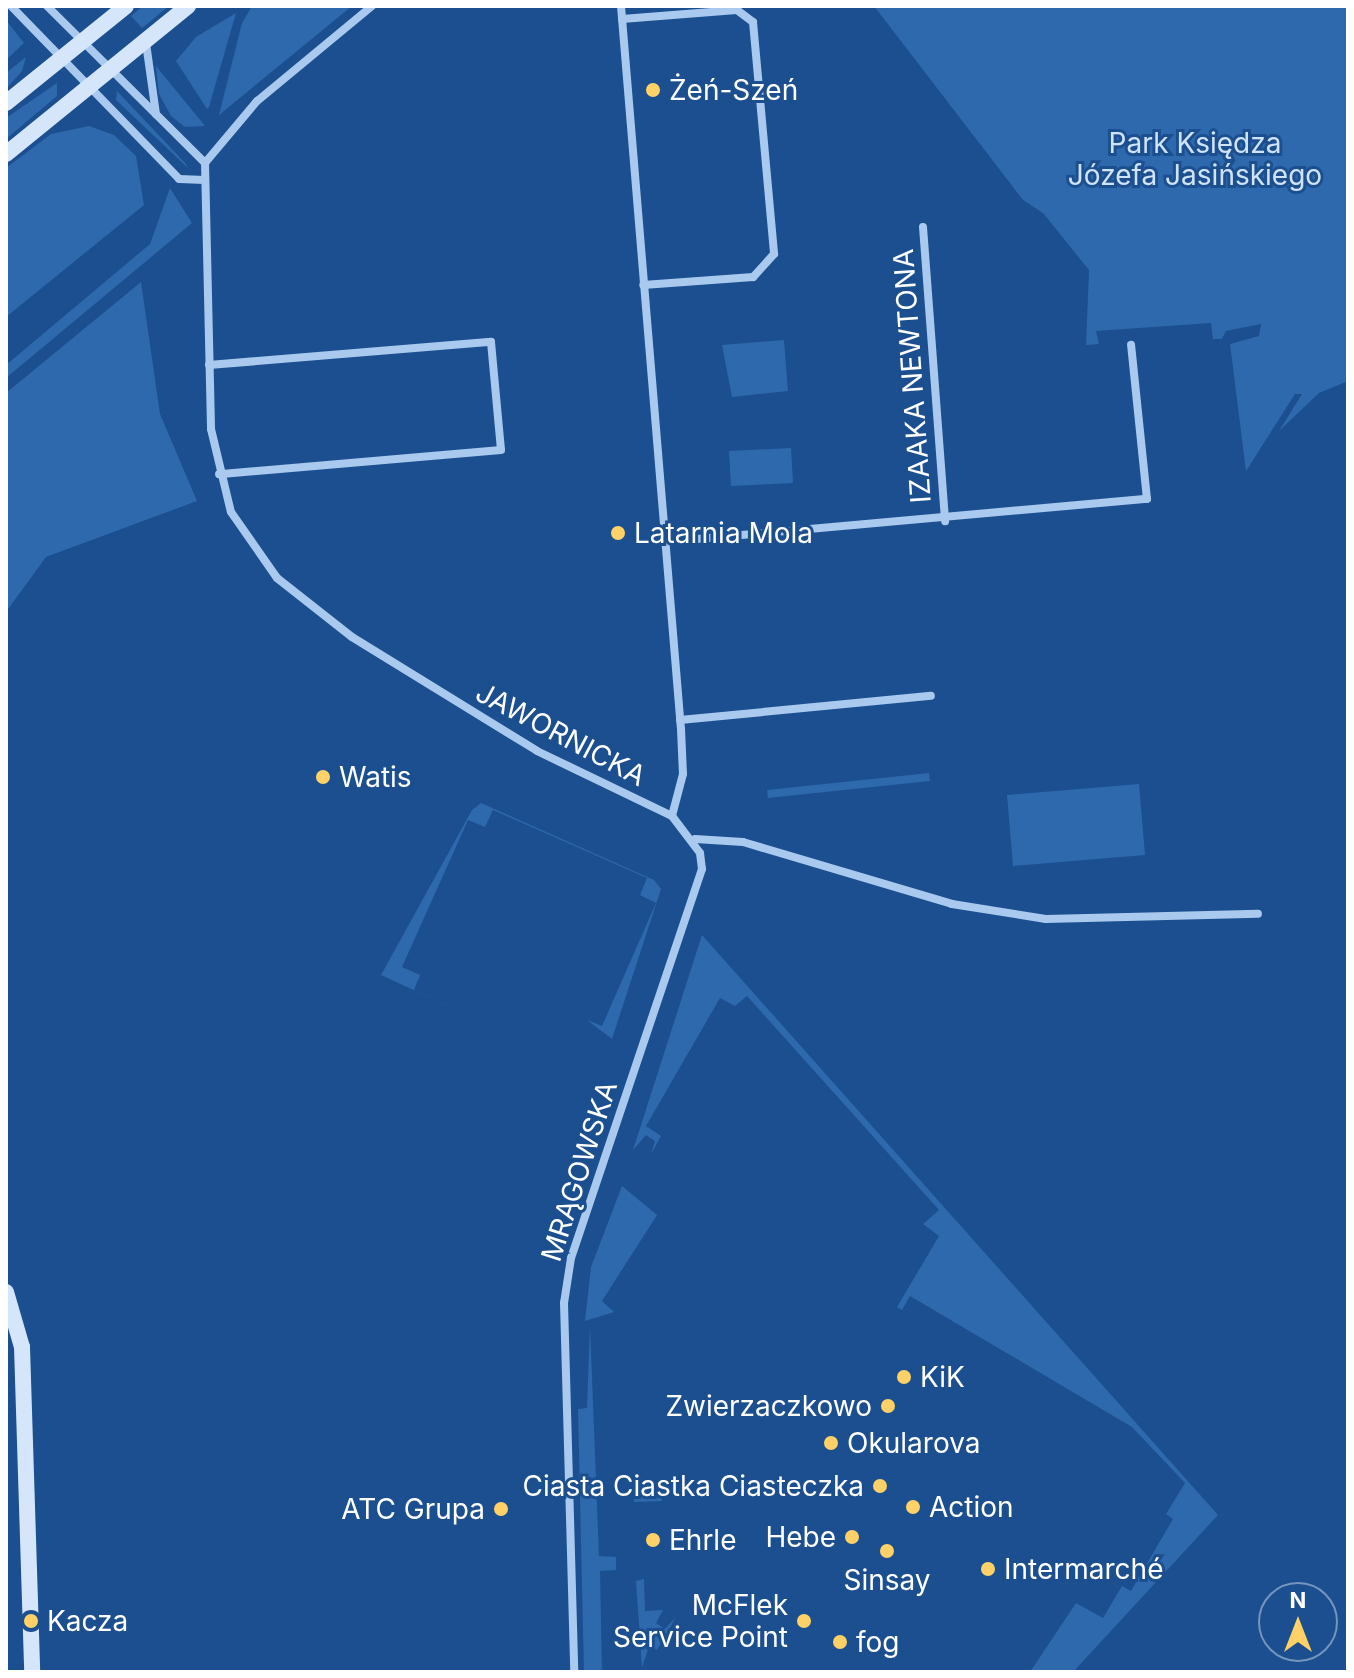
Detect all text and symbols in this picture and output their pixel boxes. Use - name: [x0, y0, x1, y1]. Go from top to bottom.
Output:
- place label: Żeń-Szeń: [669, 73, 798, 107]
- marker: Żeń-Szeń: [644, 81, 662, 99]
- park label: Park Księdza Józefa Jasińskiego: [1068, 126, 1322, 192]
- street label: IZAAKA NEWTONA: [886, 248, 938, 504]
- place label: Latarnia Mola: [634, 516, 813, 550]
- marker: Latarnia Mola: [609, 524, 627, 542]
- street label: JAWORNICKA: [470, 675, 652, 793]
- place label: Watis: [339, 760, 412, 794]
- marker: Watis: [314, 768, 332, 786]
- street label: MRĄGOWSKA: [534, 1077, 624, 1265]
- place label: KiK: [920, 1360, 965, 1394]
- marker: KiK: [895, 1368, 913, 1386]
- place label: Zwierzaczkowo: [665, 1389, 872, 1423]
- marker: Zwierzaczkowo: [879, 1397, 897, 1415]
- place label: Okularova: [847, 1426, 980, 1460]
- marker: Okularova: [822, 1434, 840, 1452]
- place label: Ciasta Ciastka Ciasteczka: [522, 1469, 864, 1503]
- marker: Ciasta Ciastka Ciasteczka: [871, 1477, 889, 1495]
- place label: Action: [929, 1490, 1014, 1524]
- place label: ATC Grupa: [341, 1492, 485, 1526]
- marker: Action: [904, 1498, 922, 1516]
- marker: ATC Grupa: [492, 1500, 510, 1518]
- place label: Hebe: [765, 1520, 836, 1554]
- place label: Ehrle: [669, 1523, 736, 1557]
- marker: Hebe: [843, 1528, 861, 1546]
- marker: Ehrle: [644, 1531, 662, 1549]
- marker: Sinsay: [878, 1542, 896, 1560]
- place label: Intermarché: [1004, 1552, 1163, 1586]
- marker: Intermarché: [979, 1560, 997, 1578]
- place label: Sinsay: [843, 1563, 931, 1597]
- north arrow: [1258, 1582, 1338, 1662]
- text: N: [1290, 1587, 1306, 1613]
- place label: McFlek Service Point: [613, 1588, 788, 1654]
- place label: Kacza: [47, 1604, 128, 1638]
- marker: Kacza: [22, 1612, 40, 1630]
- marker: McFlek Service Point: [795, 1612, 813, 1630]
- place label: fog: [856, 1625, 900, 1659]
- marker: fog: [831, 1633, 849, 1651]

